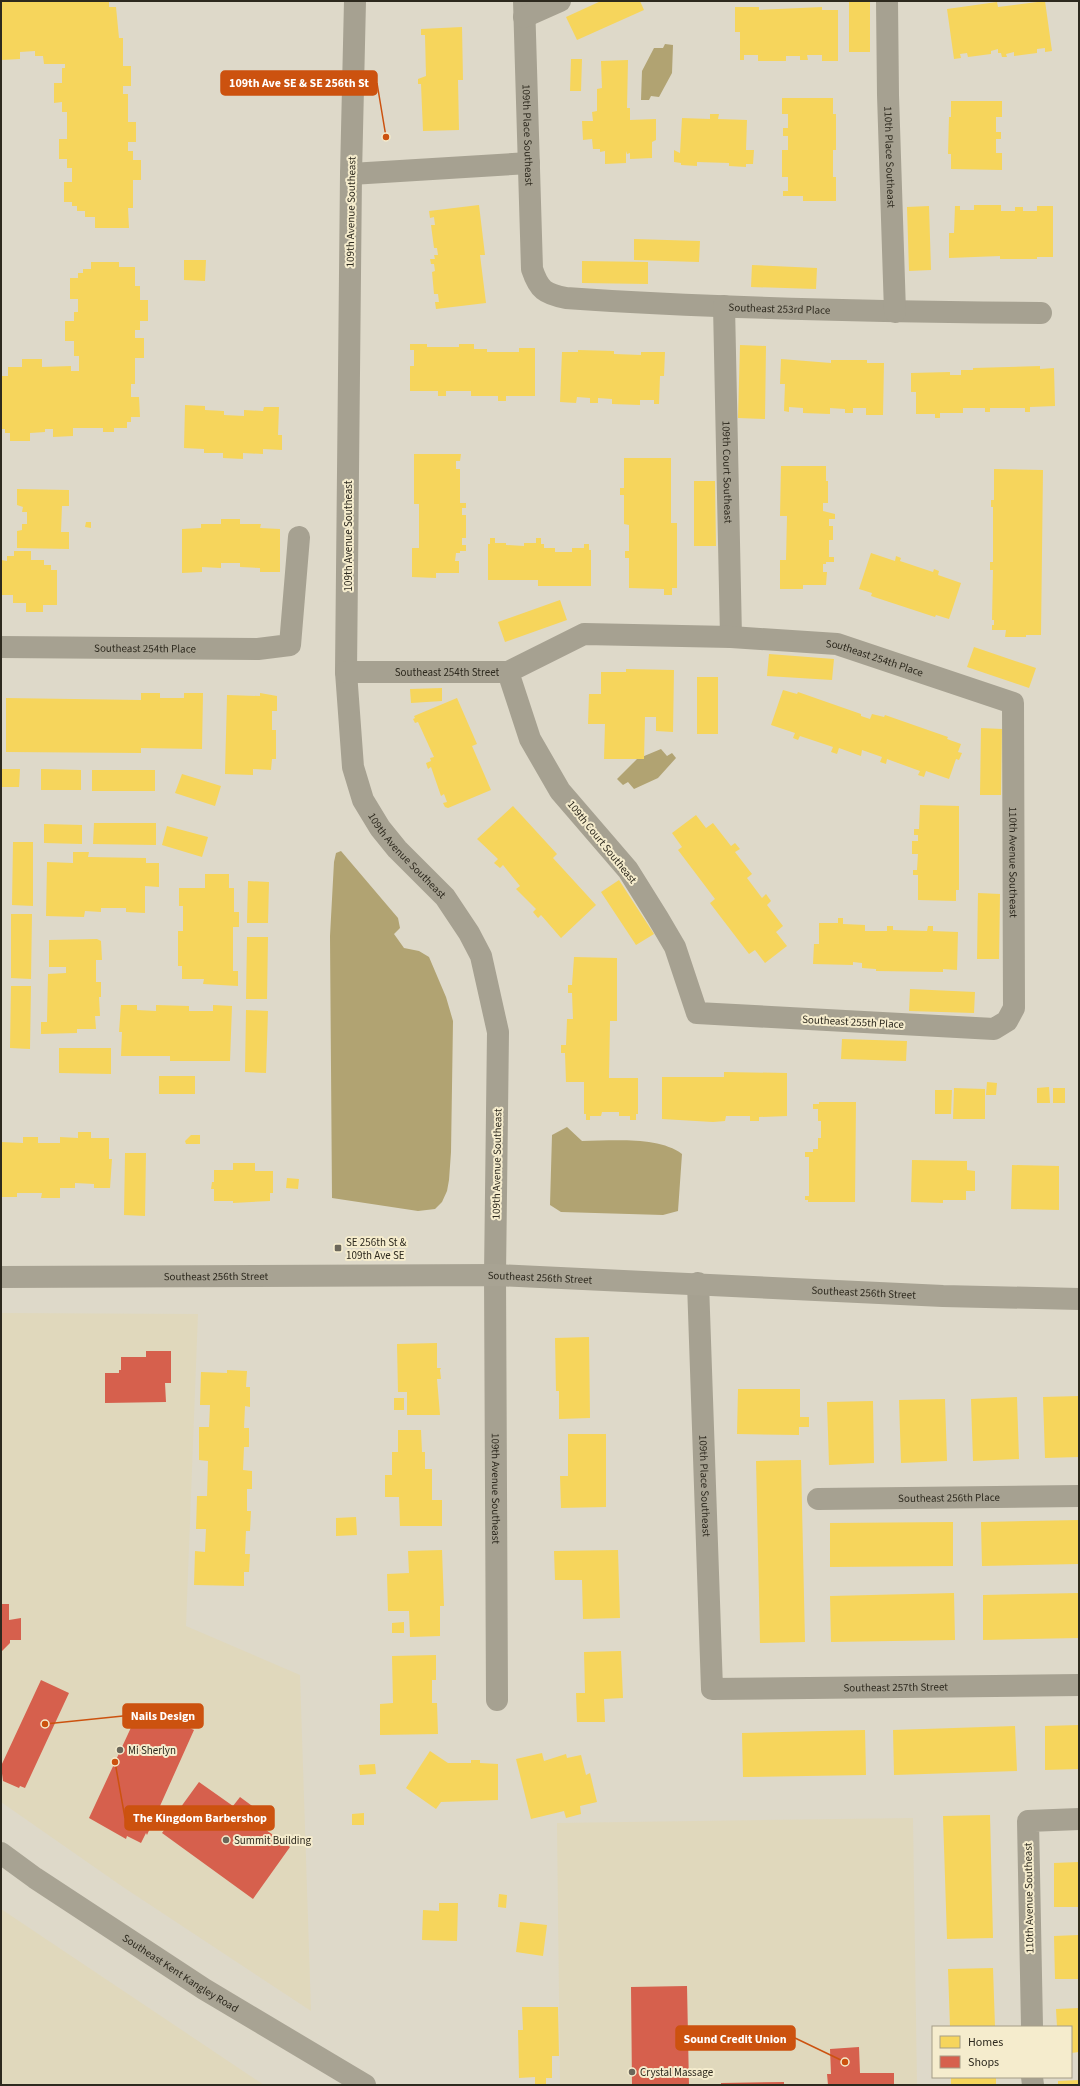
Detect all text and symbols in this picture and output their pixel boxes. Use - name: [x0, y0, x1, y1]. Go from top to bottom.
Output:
- callout: 109th Ave SE & SE 256th St: [221, 71, 377, 95]
- text: 109th Ave SE & SE 256th St: [229, 75, 369, 92]
- street label: 109th Place Southeast: [519, 84, 537, 186]
- street label: 110th Place Southeast: [881, 106, 899, 208]
- street label: 109th Avenue Southeast: [343, 156, 359, 268]
- street label: Southeast 253rd Place: [728, 299, 831, 317]
- street label: 109th Court Southeast: [719, 420, 736, 524]
- street label: 109th Avenue Southeast: [341, 480, 356, 591]
- street label: Southeast 254th Place: [825, 636, 926, 680]
- street label: Southeast 254th Place: [94, 640, 197, 656]
- street label: Southeast 254th Street: [395, 665, 500, 680]
- street label: 109th Court Southeast: [564, 797, 640, 887]
- street label: 110th Avenue Southeast: [1006, 807, 1021, 918]
- street label: 109th Avenue Southeast: [365, 810, 450, 902]
- street label: Southeast 255th Place: [802, 1012, 905, 1032]
- street label: 109th Avenue Southeast: [489, 1108, 505, 1220]
- place label: SE 256th St & 109th Ave SE: [346, 1235, 407, 1263]
- marker: SE 256th St & 109th Ave SE: [333, 1243, 343, 1253]
- street label: Southeast 256th Street: [488, 1267, 593, 1287]
- street label: Southeast 256th Street: [164, 1268, 269, 1284]
- street label: Southeast 256th Street: [811, 1282, 916, 1302]
- street label: 109th Avenue Southeast: [488, 1433, 504, 1544]
- street label: 109th Place Southeast: [696, 1435, 714, 1537]
- street label: Southeast 256th Place: [898, 1489, 1001, 1506]
- street label: Southeast 257th Street: [843, 1679, 948, 1695]
- callout: Nails Design: [123, 1704, 203, 1728]
- text: Nails Design: [131, 1708, 195, 1725]
- place label: Mi Sherlyn: [128, 1743, 176, 1758]
- marker: Mi Sherlyn: [115, 1745, 125, 1755]
- callout: The Kingdom Barbershop: [125, 1806, 274, 1830]
- text: The Kingdom Barbershop: [133, 1810, 267, 1827]
- place label: Summit Building: [234, 1833, 312, 1848]
- marker: Summit Building: [221, 1835, 231, 1845]
- street label: 110th Avenue Southeast: [1021, 1842, 1037, 1954]
- street label: Southeast Kent Kangley Road: [120, 1930, 242, 2016]
- callout: Sound Credit Union: [676, 2026, 795, 2050]
- legend: [932, 2026, 1072, 2078]
- text: Sound Credit Union: [683, 2031, 787, 2048]
- text: Homes: [968, 2034, 1003, 2051]
- text: Shops: [968, 2054, 999, 2071]
- place label: Crystal Massage: [640, 2065, 714, 2080]
- marker: Crystal Massage: [627, 2067, 637, 2077]

